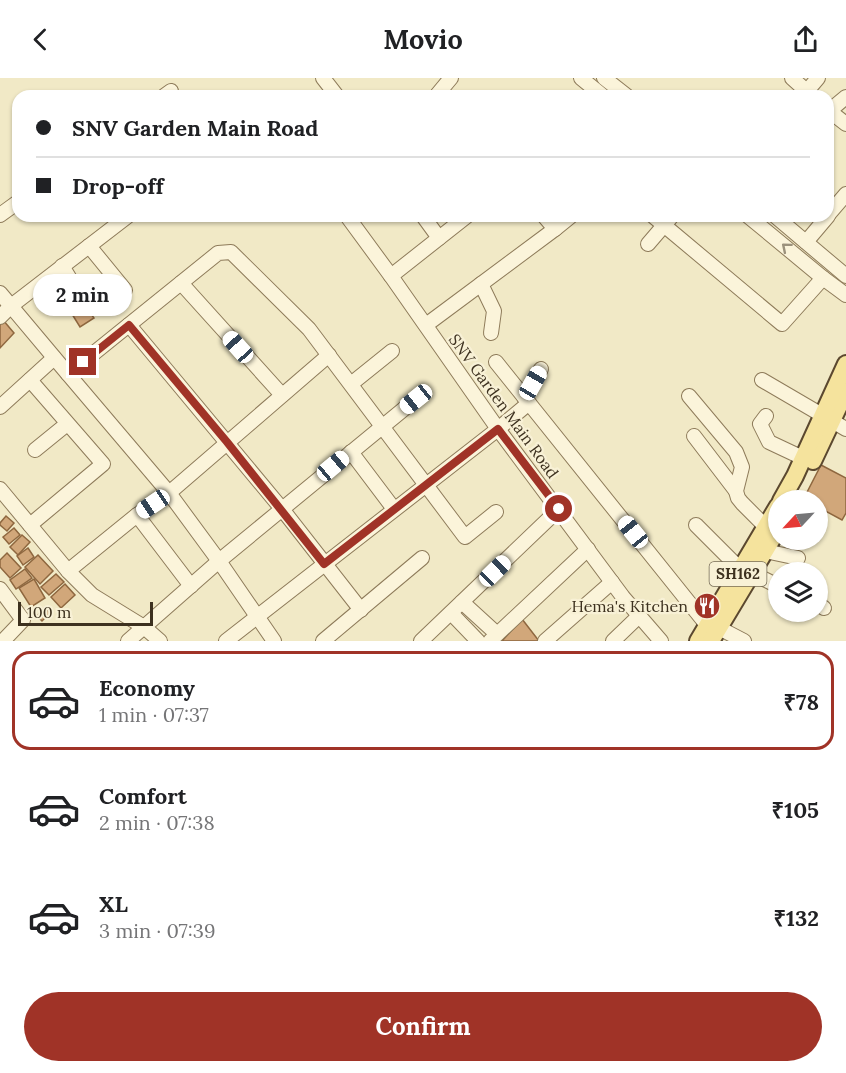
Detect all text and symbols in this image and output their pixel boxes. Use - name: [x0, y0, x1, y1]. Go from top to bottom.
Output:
- text: Movio: [383, 22, 463, 56]
- icon: back: [24, 23, 57, 56]
- icon: share: [789, 23, 822, 56]
- text: SNV Garden Main Road: [72, 114, 318, 142]
- text: Drop-off: [72, 172, 164, 200]
- one-way arrow: [782, 243, 793, 254]
- callout: 2 min: [34, 275, 132, 317]
- text: 2 min: [56, 282, 109, 307]
- car: [219, 328, 257, 366]
- street label: SNV Garden Main Road: [445, 330, 563, 483]
- route end: [69, 348, 96, 375]
- car: [516, 363, 550, 403]
- car: [396, 381, 436, 417]
- car: [313, 448, 353, 484]
- car: [133, 486, 173, 522]
- north arrow: [768, 490, 828, 550]
- map controls: [768, 490, 828, 622]
- route start: [545, 495, 572, 522]
- car: [615, 512, 651, 552]
- car: [476, 552, 514, 590]
- road number: SH162: [710, 562, 766, 586]
- button: layers: [768, 562, 828, 622]
- restaurant icon: Hema's Kitchen: [692, 591, 722, 621]
- place label: Hema's Kitchen: [572, 596, 688, 616]
- scale bar: [18, 599, 153, 626]
- text: 100 m: [27, 602, 71, 622]
- icon: car: [27, 674, 81, 728]
- text: Economy: [99, 674, 195, 702]
- text: ₹78: [784, 688, 819, 716]
- text: 1 min · 07:37: [99, 702, 209, 727]
- icon: car: [27, 782, 81, 836]
- text: Comfort: [99, 782, 187, 810]
- text: ₹105: [772, 796, 819, 824]
- text: 2 min · 07:38: [99, 810, 215, 835]
- icon: car: [27, 890, 81, 944]
- text: XL: [99, 890, 128, 918]
- text: ₹132: [773, 904, 819, 932]
- text: 3 min · 07:39: [99, 918, 215, 943]
- button: Confirm: [24, 992, 822, 1061]

